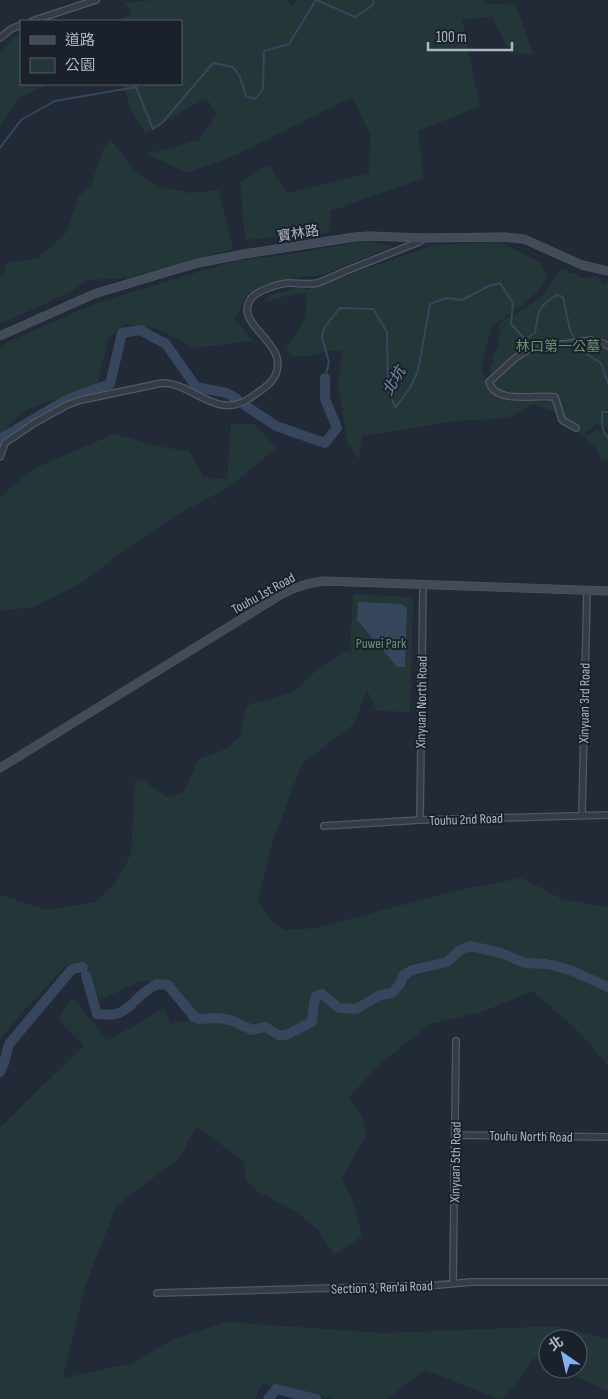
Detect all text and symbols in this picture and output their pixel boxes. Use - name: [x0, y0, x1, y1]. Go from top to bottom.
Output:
- legend: [20, 20, 182, 85]
- scale bar: [428, 20, 512, 52]
- text: 100 m: [436, 28, 467, 47]
- text: 道路: [65, 31, 95, 50]
- text: 公園: [65, 56, 95, 75]
- street label: 寶林路: [276, 222, 320, 245]
- park label: 林口第一公墓: [516, 338, 600, 355]
- water label: 北坑: [379, 362, 411, 399]
- street label: Touhu 1st Road: [228, 569, 298, 618]
- park label: Puwei Park: [356, 635, 407, 652]
- street label: Xinyuan North Road: [412, 656, 431, 749]
- street label: Xinyuan 3rd Road: [575, 663, 594, 744]
- street label: Touhu 2nd Road: [429, 810, 503, 829]
- street label: Xinyuan 5th Road: [446, 1121, 465, 1204]
- street label: Touhu North Road: [489, 1127, 573, 1146]
- street label: Section 3, Ren'ai Road: [331, 1277, 433, 1298]
- north arrow: [538, 1329, 588, 1379]
- text: 北: [545, 1333, 567, 1355]

